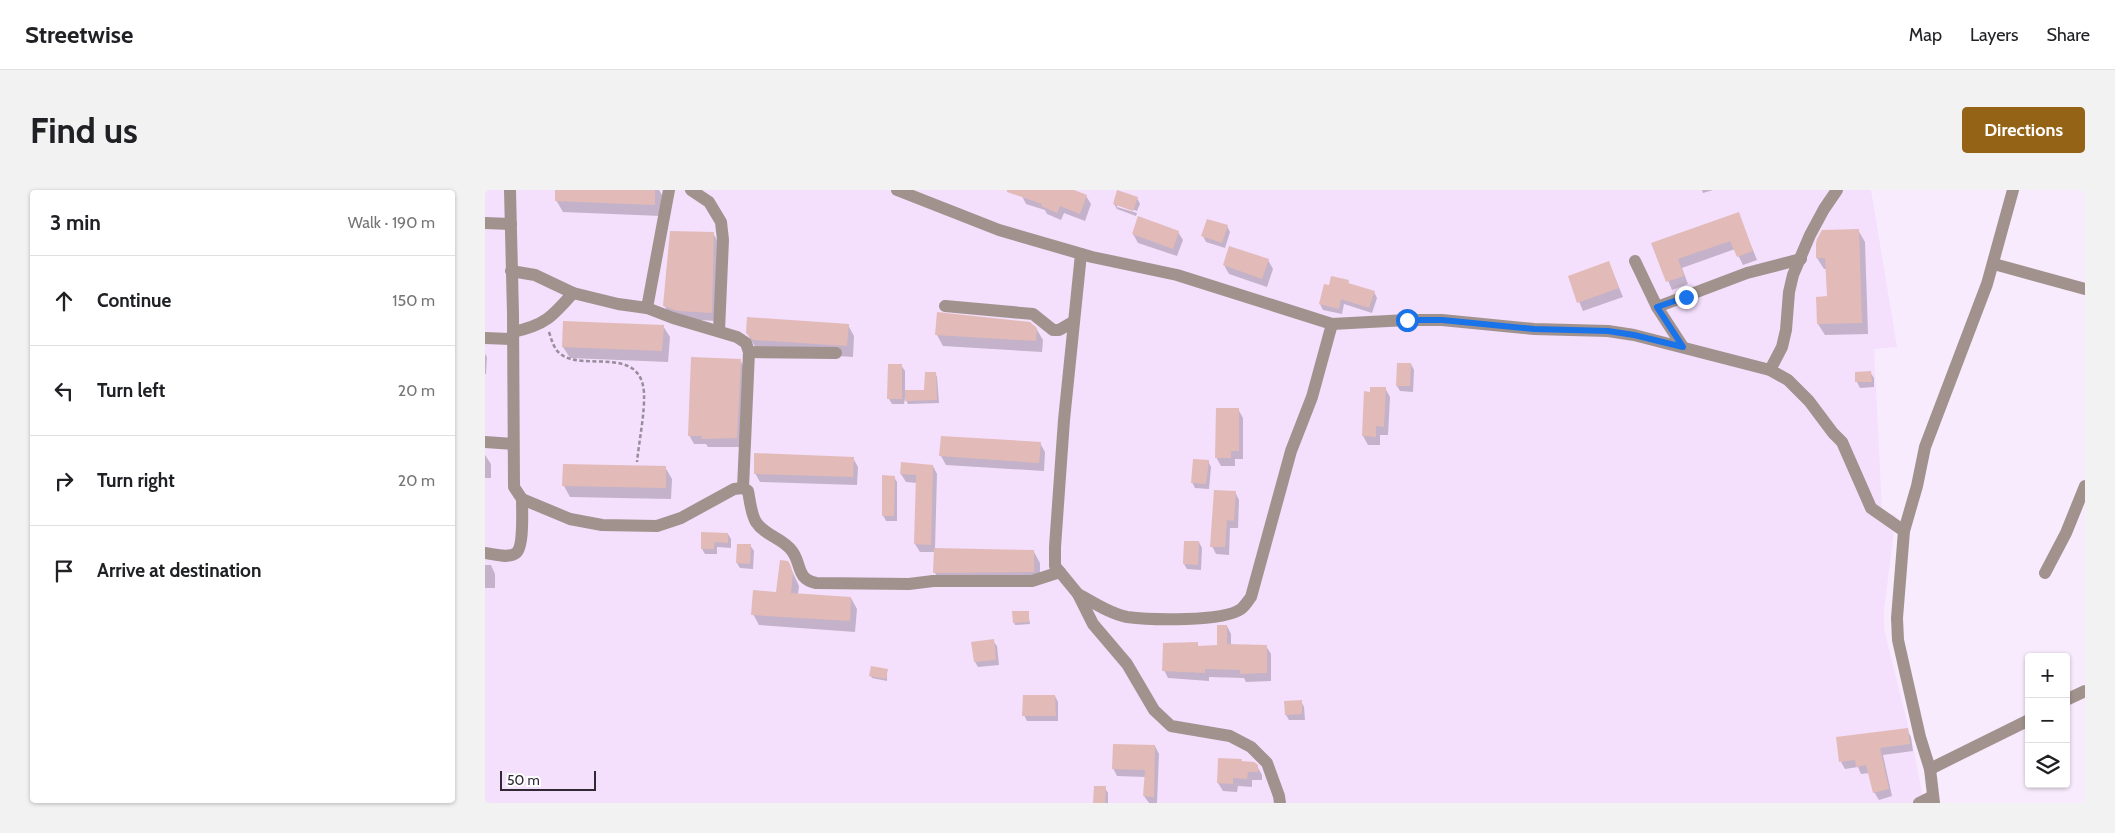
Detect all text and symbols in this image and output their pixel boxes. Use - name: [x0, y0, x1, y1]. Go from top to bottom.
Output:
- text: Streetwise: [25, 20, 133, 49]
- text: Map: [1909, 24, 1942, 46]
- text: Layers: [1970, 24, 2019, 46]
- text: Share: [2047, 24, 2090, 46]
- button: Directions: [1962, 107, 2085, 153]
- text: Find us: [30, 109, 138, 152]
- text: 3 min: [50, 210, 101, 235]
- text: Walk · 190 m: [348, 213, 435, 232]
- route end: [1675, 286, 1698, 309]
- icon: ahead: [50, 287, 78, 315]
- text: Continue: [97, 289, 171, 312]
- text: 150 m: [392, 291, 435, 310]
- route start: [1396, 309, 1419, 332]
- icon: left: [50, 377, 78, 405]
- text: Turn left: [97, 379, 165, 402]
- text: 20 m: [398, 381, 435, 400]
- icon: right: [50, 467, 78, 495]
- text: Turn right: [97, 469, 175, 492]
- text: 20 m: [398, 471, 435, 490]
- icon: arrive: [50, 557, 78, 585]
- text: Arrive at destination: [97, 559, 261, 582]
- map controls: [2025, 653, 2070, 788]
- button: +: [2025, 653, 2070, 698]
- button: −: [2025, 698, 2070, 743]
- button: layers: [2025, 743, 2070, 788]
- scale bar: [500, 768, 596, 791]
- text: 50 m: [507, 771, 540, 789]

